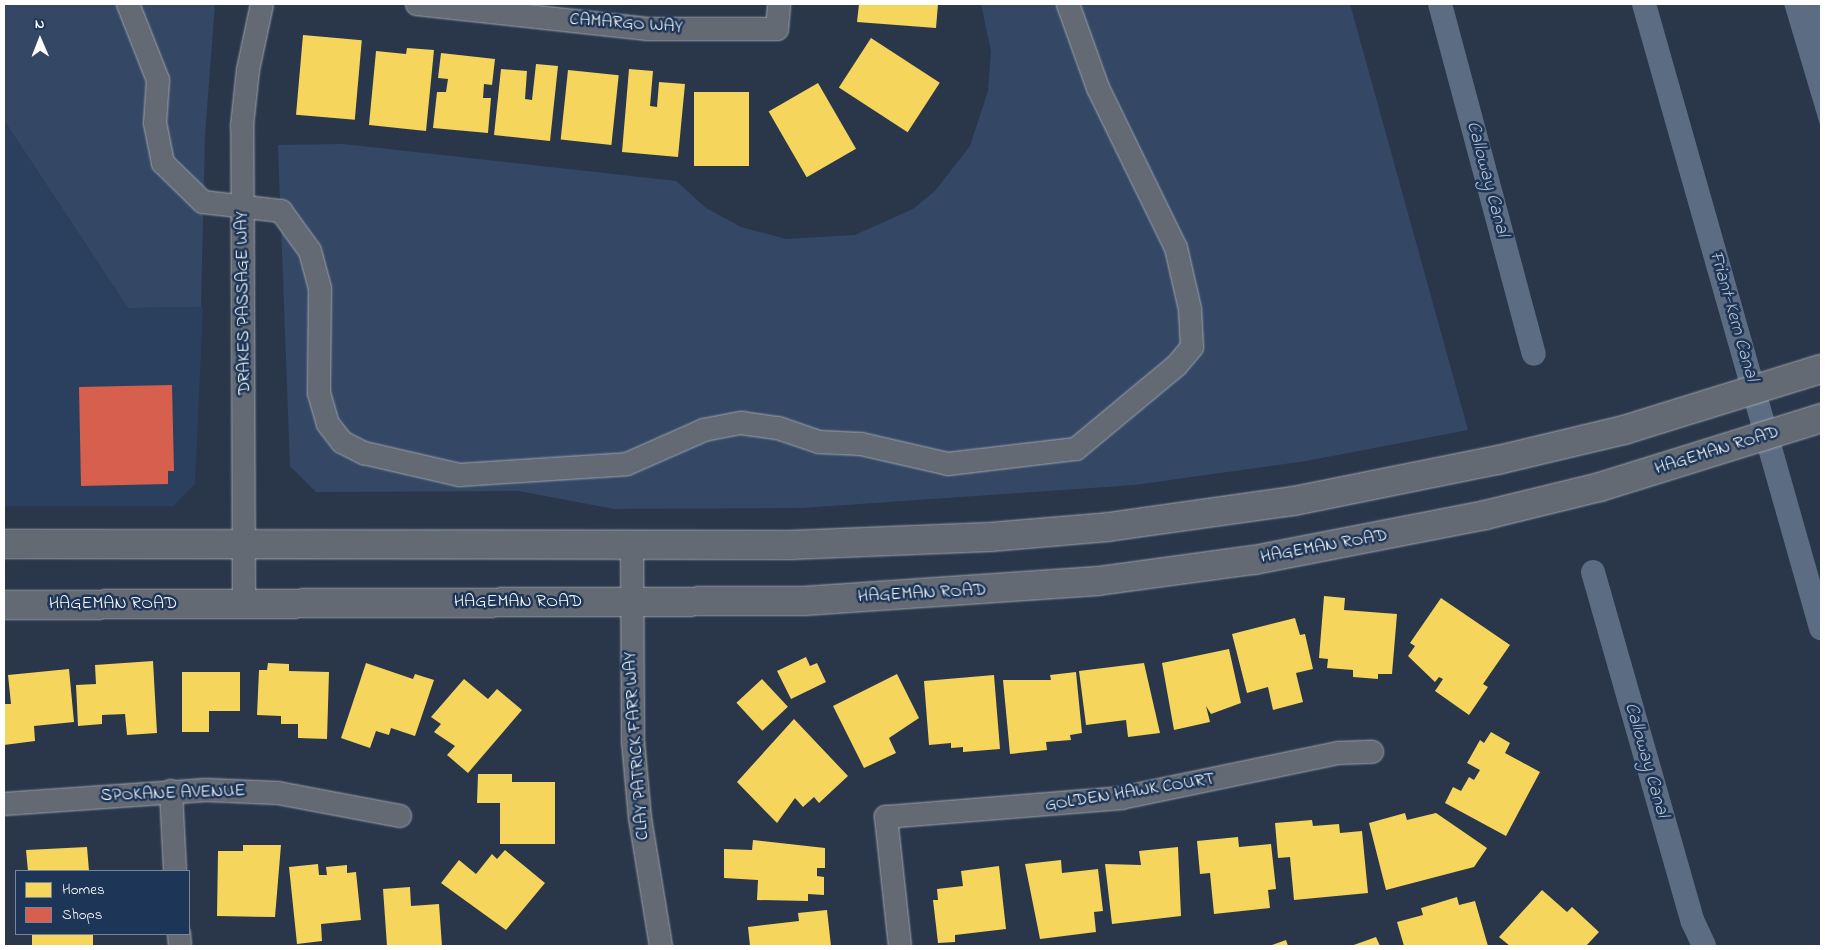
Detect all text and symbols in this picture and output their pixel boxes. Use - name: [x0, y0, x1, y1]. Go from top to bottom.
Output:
- street label: CAMARGO WAY: [569, 9, 683, 39]
- text: N: [35, 14, 45, 35]
- north arrow: [15, 15, 65, 65]
- water label: Calloway Canal: [1461, 119, 1513, 239]
- street label: DRAKES PASSAGE WAY: [232, 211, 256, 395]
- water label: Friant-Kern Canal: [1704, 248, 1762, 384]
- street label: HAGEMAN ROAD: [1652, 422, 1782, 480]
- street label: HAGEMAN ROAD: [1259, 525, 1389, 569]
- street label: HAGEMAN ROAD: [857, 580, 987, 608]
- street label: HAGEMAN ROAD: [454, 591, 582, 613]
- street label: HAGEMAN ROAD: [49, 593, 177, 615]
- street label: CLAY PATRICK FARR WAY: [620, 651, 654, 841]
- water label: Calloway Canal: [1619, 700, 1673, 820]
- street label: GOLDEN HAWK COURT: [1044, 769, 1216, 817]
- street label: SPOKANE AVENUE: [100, 781, 246, 807]
- legend: [15, 870, 190, 935]
- text: Homes: [62, 879, 105, 901]
- text: Shops: [62, 904, 102, 926]

